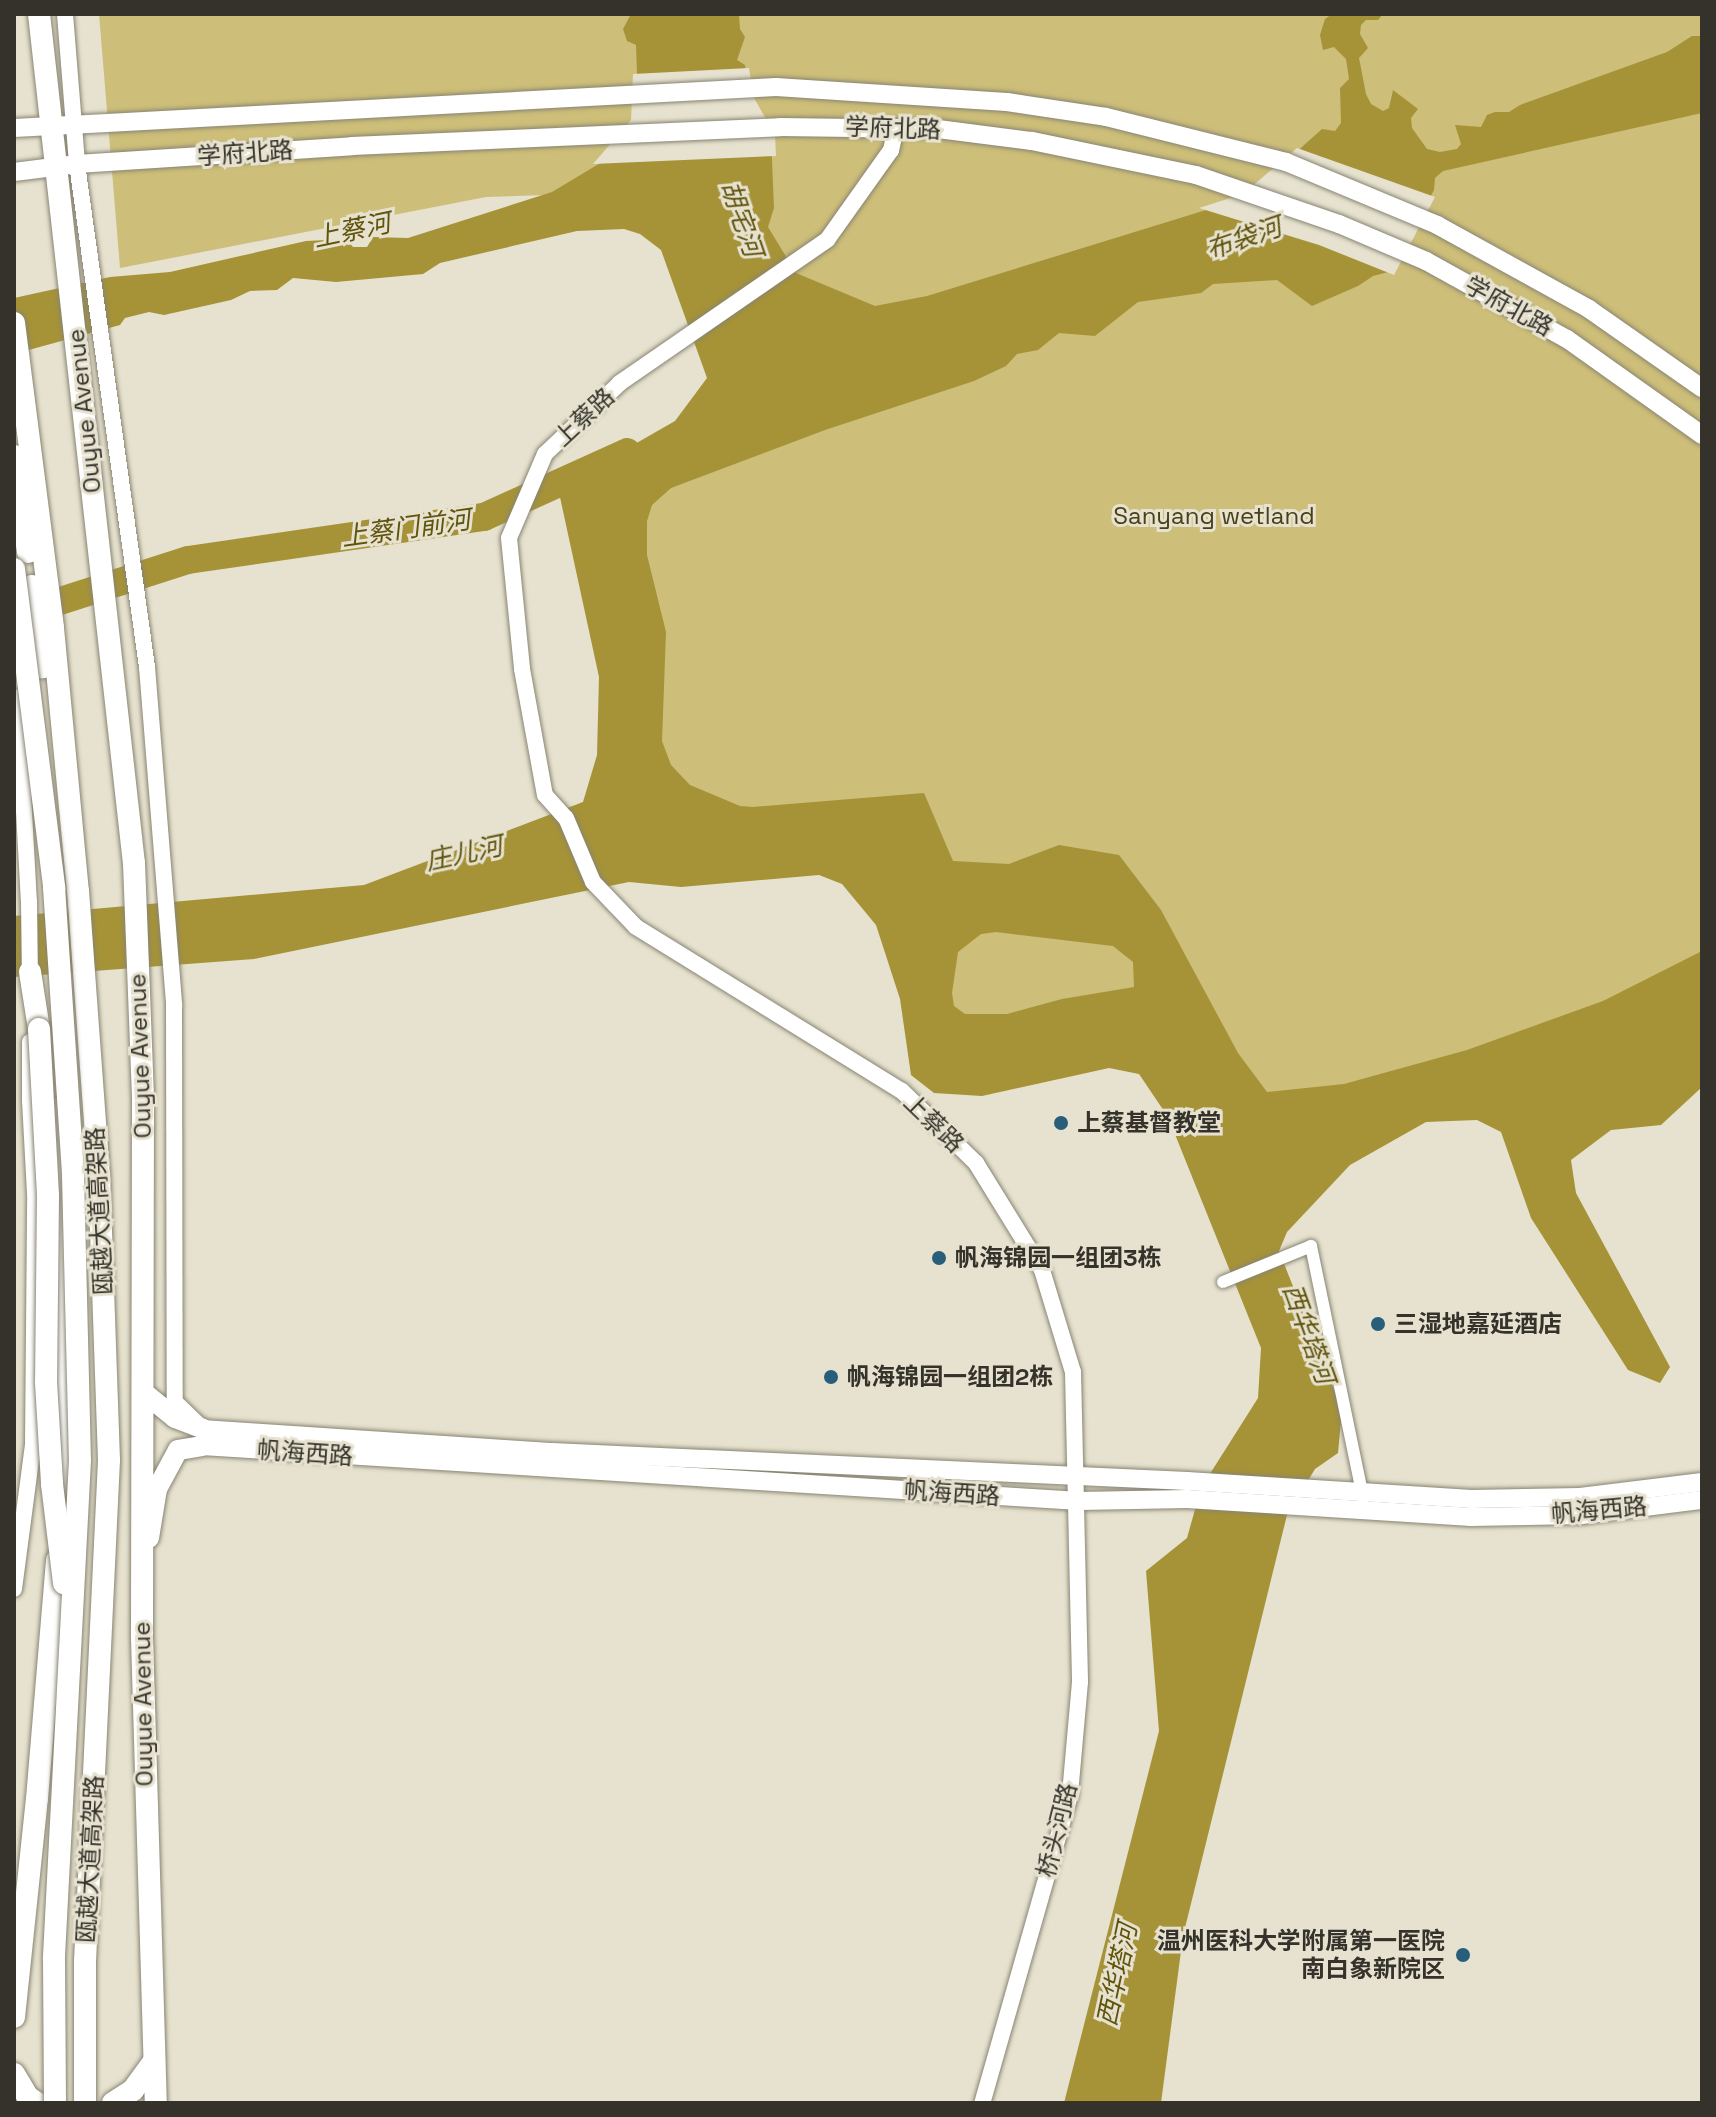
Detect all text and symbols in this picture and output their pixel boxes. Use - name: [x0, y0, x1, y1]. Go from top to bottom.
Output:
- street label: 学府北路: [845, 112, 941, 144]
- street label: 学府北路: [196, 135, 294, 171]
- water label: 胡宅河: [714, 177, 768, 261]
- water label: 上蔡河: [311, 208, 393, 254]
- water label: 布袋河: [1202, 212, 1286, 266]
- street label: 学府北路: [1460, 270, 1558, 342]
- street label: Ouyue Avenue: [61, 327, 107, 495]
- street label: 上蔡路: [548, 382, 620, 452]
- park label: Sanyang wetland: [1113, 502, 1315, 530]
- water label: 上蔡门前河: [339, 505, 473, 553]
- water label: 庄儿河: [423, 831, 505, 877]
- street label: Ouyue Avenue: [123, 973, 157, 1139]
- street label: 上蔡路: [898, 1088, 970, 1158]
- place label: 上蔡基督教堂: [1077, 1109, 1221, 1137]
- marker: 上蔡基督教堂: [1052, 1114, 1070, 1132]
- street label: 瓯越大道高架路: [80, 1126, 118, 1296]
- place label: 帆海锦园一组团3栋: [955, 1244, 1162, 1272]
- marker: 帆海锦园一组团3栋: [930, 1249, 948, 1267]
- water label: 西华塔河: [1276, 1280, 1340, 1388]
- place label: 三湿地嘉延酒店: [1394, 1310, 1562, 1338]
- marker: 三湿地嘉延酒店: [1369, 1315, 1387, 1333]
- place label: 帆海锦园一组团2栋: [847, 1363, 1053, 1391]
- marker: 帆海锦园一组团2栋: [822, 1368, 840, 1386]
- street label: 帆海西路: [256, 1435, 354, 1471]
- street label: 帆海西路: [903, 1475, 1001, 1511]
- street label: 帆海西路: [1550, 1491, 1648, 1529]
- street label: Ouyue Avenue: [127, 1621, 159, 1787]
- street label: 瓯越大道高架路: [71, 1774, 109, 1944]
- street label: 桥头河路: [1031, 1780, 1083, 1880]
- water label: 西华塔河: [1092, 1921, 1144, 2029]
- place label: 温州医科大学附属第一医院 南白象新院区: [1157, 1927, 1445, 1983]
- marker: 温州医科大学附属第一医院 南白象新院区: [1452, 1944, 1474, 1966]

